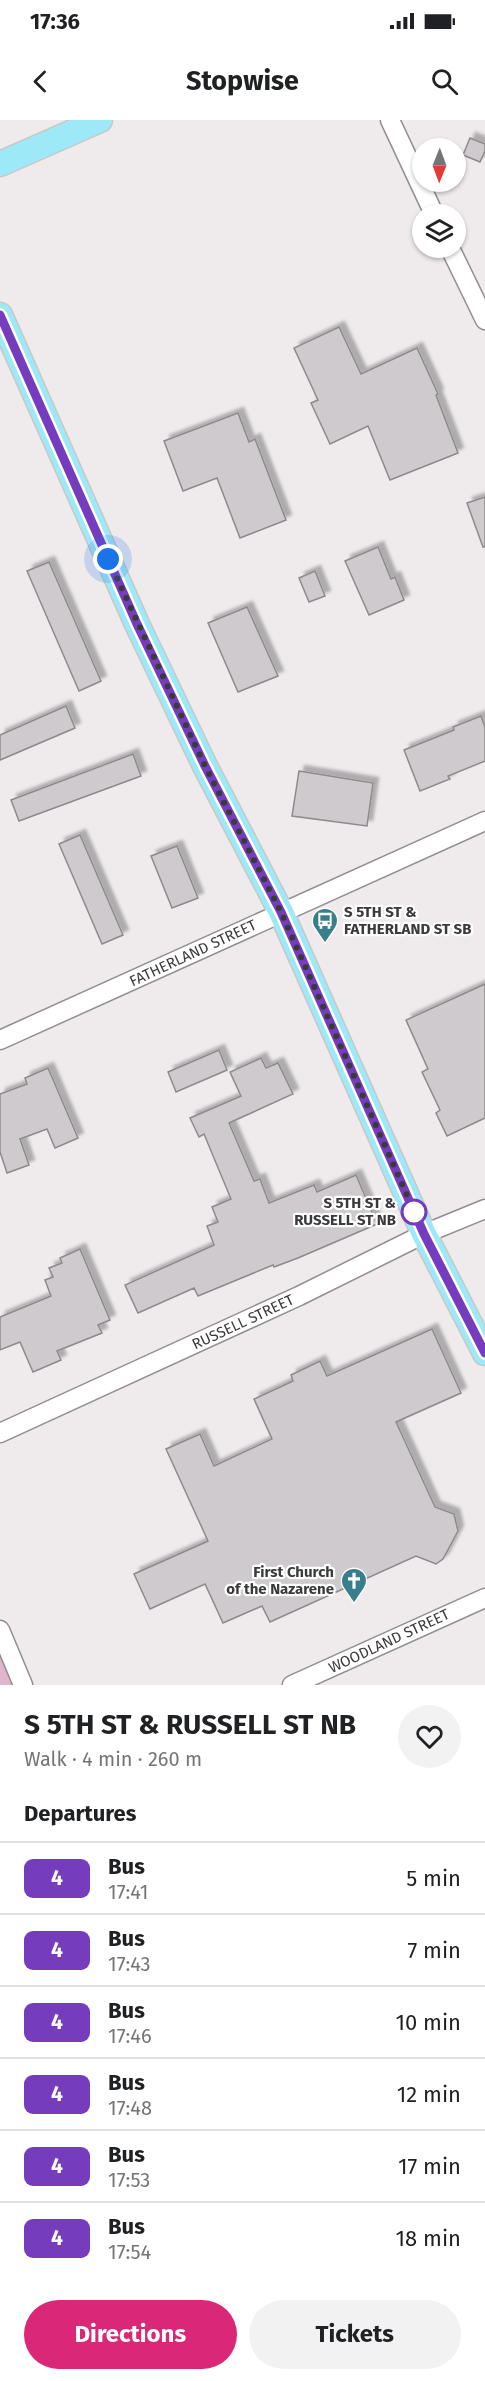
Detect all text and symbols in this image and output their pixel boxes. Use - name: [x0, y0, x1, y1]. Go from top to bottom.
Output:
- text: 17:36: [30, 8, 80, 35]
- icon: back: [24, 65, 57, 98]
- text: Stopwise: [186, 65, 299, 97]
- icon: search: [428, 65, 461, 98]
- north arrow: [412, 138, 466, 192]
- map controls: [412, 138, 466, 258]
- button: layers: [412, 204, 466, 258]
- your location: [93, 544, 123, 574]
- place label: S 5TH ST & FATHERLAND ST SB: [344, 903, 471, 938]
- bus stop icon: S 5TH ST & FATHERLAND ST SB: [310, 906, 340, 944]
- street label: FATHERLAND STREET: [127, 916, 260, 990]
- place label: S 5TH ST & RUSSELL ST NB: [294, 1194, 397, 1229]
- marker: S 5TH ST & RUSSELL ST NB: [401, 1199, 427, 1225]
- street label: RUSSELL STREET: [189, 1290, 297, 1353]
- place label: First Church of the Nazarene: [226, 1563, 334, 1598]
- church icon: First Church of the Nazarene: [339, 1566, 369, 1604]
- street label: WOODLAND STREET: [326, 1605, 452, 1677]
- button: heart: [398, 1705, 461, 1768]
- text: S 5TH ST & RUSSELL ST NB: [24, 1708, 356, 1741]
- text: Walk · 4 min · 260 m: [24, 1747, 202, 1771]
- text: Departures: [24, 1800, 136, 1827]
- text: Bus: [108, 1853, 145, 1880]
- text: 4: [51, 1865, 63, 1891]
- text: 5 min: [406, 1865, 461, 1892]
- text: 17:41: [108, 1880, 148, 1904]
- text: Bus: [108, 1925, 145, 1952]
- text: 4: [51, 1937, 63, 1963]
- text: 7 min: [407, 1937, 461, 1964]
- text: 17:43: [108, 1952, 151, 1976]
- text: Bus: [108, 1997, 145, 2024]
- text: 4: [51, 2009, 63, 2035]
- text: 10 min: [395, 2009, 461, 2036]
- text: 17:46: [108, 2024, 152, 2048]
- text: Bus: [108, 2069, 145, 2096]
- text: 4: [51, 2081, 63, 2107]
- text: 12 min: [397, 2081, 461, 2108]
- text: 17:48: [108, 2096, 152, 2120]
- text: Bus: [108, 2141, 145, 2168]
- text: 4: [51, 2153, 63, 2179]
- text: 17 min: [398, 2153, 461, 2180]
- text: 17:53: [108, 2168, 150, 2192]
- text: Bus: [108, 2213, 145, 2240]
- text: 4: [51, 2225, 63, 2251]
- text: 18 min: [396, 2225, 461, 2252]
- text: 17:54: [108, 2240, 151, 2264]
- button: Directions: [24, 2300, 237, 2369]
- button: Tickets: [249, 2300, 461, 2369]

